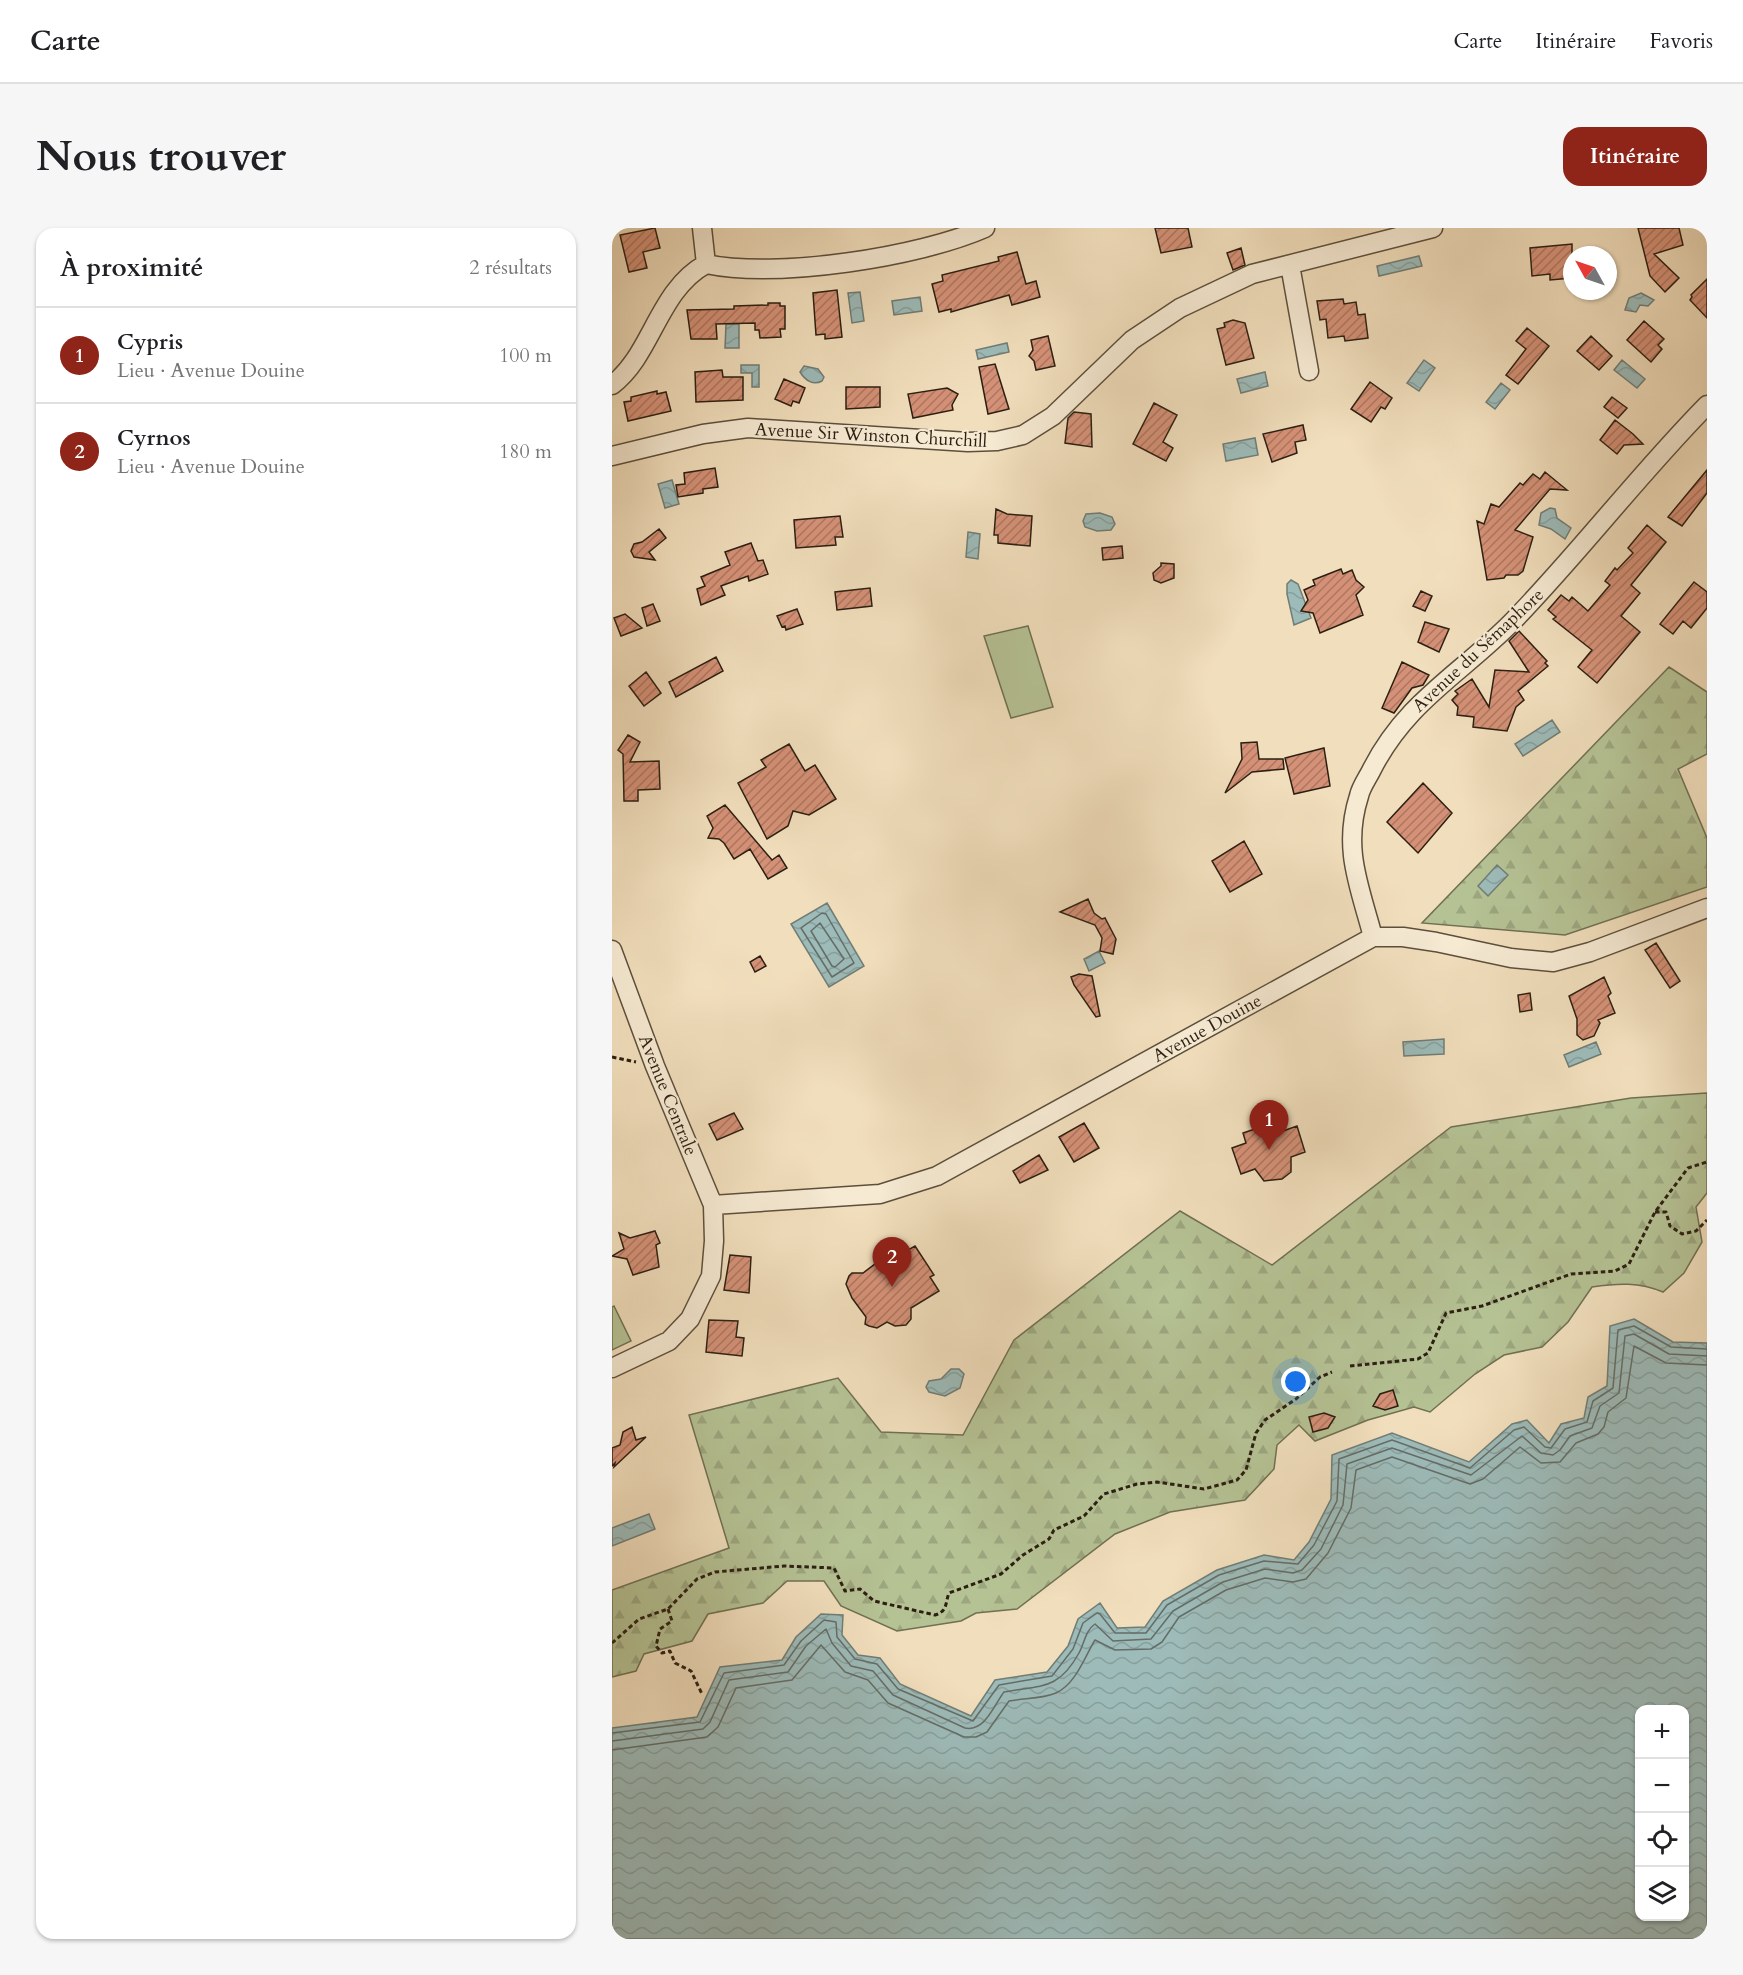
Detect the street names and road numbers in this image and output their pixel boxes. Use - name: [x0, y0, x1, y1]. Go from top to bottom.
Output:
- street label: Avenue Sir Winston Churchill: [754, 417, 988, 454]
- street label: Avenue du Sémaphore: [1407, 583, 1550, 718]
- street label: Avenue Douine: [1148, 988, 1266, 1069]
- street label: Avenue Centrale: [632, 1031, 703, 1159]

